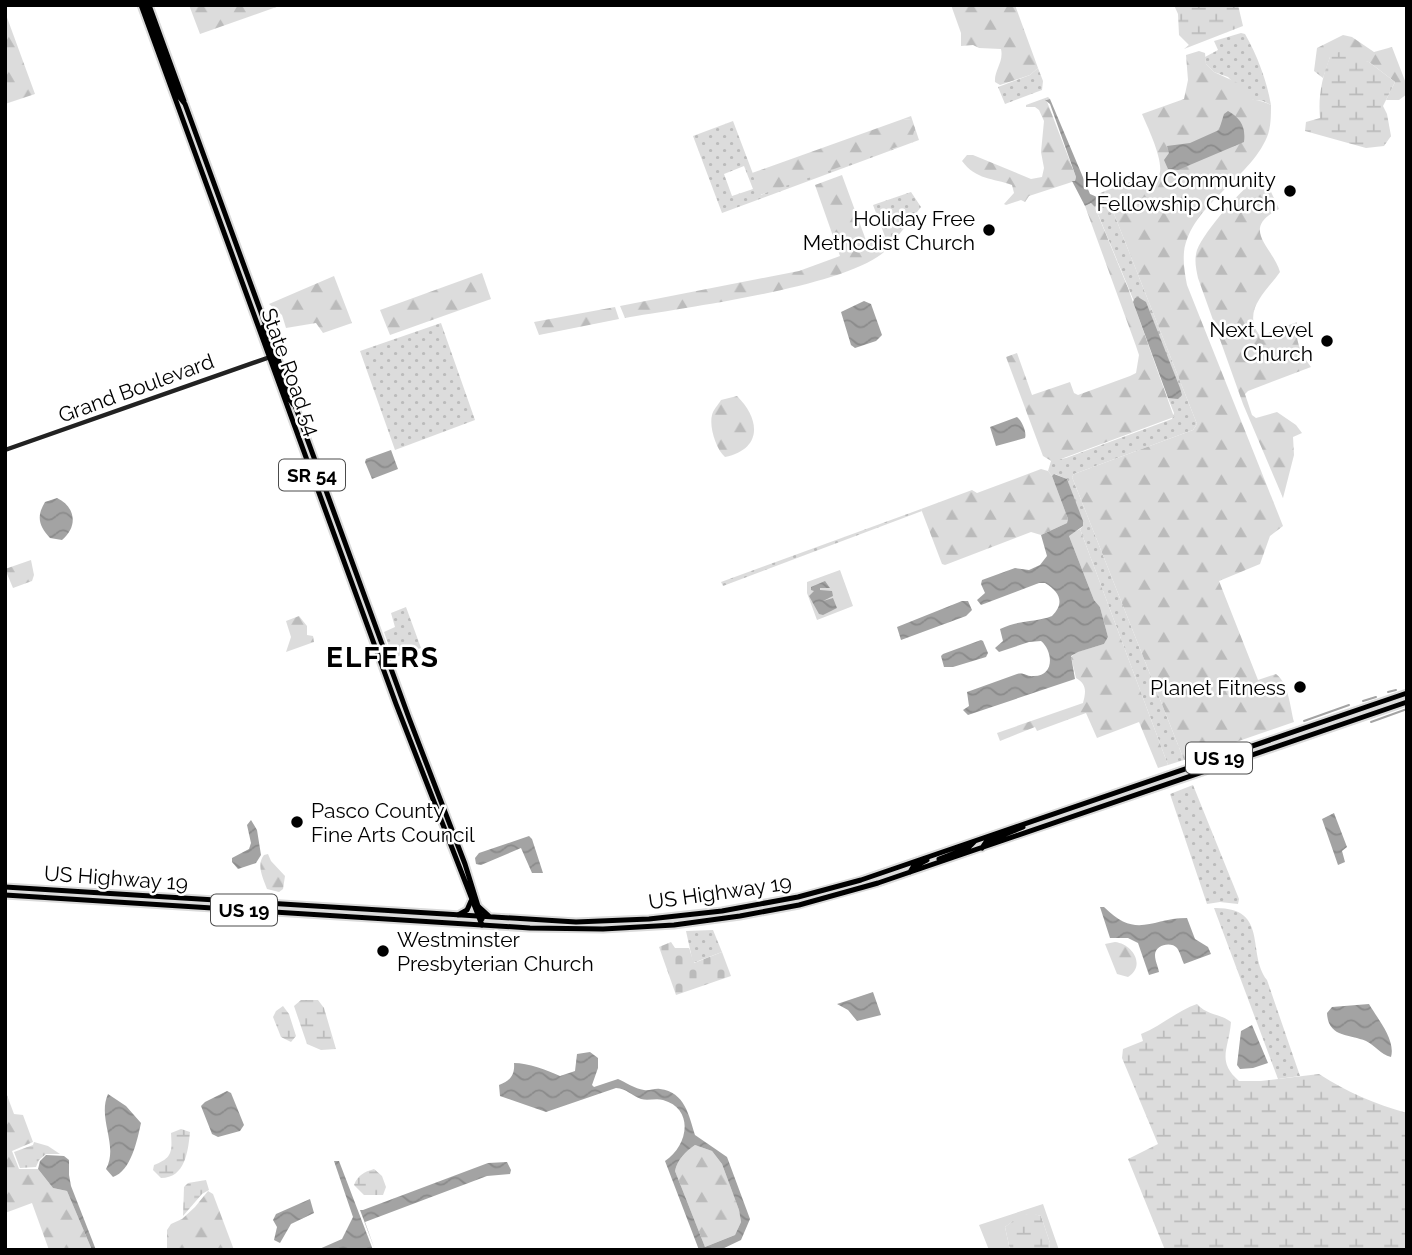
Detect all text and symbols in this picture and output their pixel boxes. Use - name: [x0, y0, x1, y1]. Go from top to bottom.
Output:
- place label: Holiday Community Fellowship Church: [1084, 167, 1276, 216]
- marker: Holiday Community Fellowship Church: [1282, 183, 1298, 199]
- place label: Holiday Free Methodist Church: [803, 206, 975, 255]
- marker: Holiday Free Methodist Church: [981, 222, 997, 238]
- street label: State Road 54: [256, 305, 326, 439]
- place label: Next Level Church: [1209, 317, 1313, 366]
- marker: Next Level Church: [1319, 333, 1335, 349]
- street label: Grand Boulevard: [55, 348, 217, 428]
- road number: SR 54: [279, 460, 345, 490]
- district label: ELFERS: [326, 641, 440, 674]
- place label: Planet Fitness: [1150, 675, 1286, 700]
- marker: Planet Fitness: [1292, 679, 1308, 695]
- road number: US 19: [1186, 743, 1252, 774]
- place label: Pasco County Fine Arts Council: [311, 798, 475, 847]
- marker: Pasco County Fine Arts Council: [289, 814, 305, 830]
- street label: US Highway 19: [43, 860, 189, 896]
- street label: US Highway 19: [647, 870, 793, 914]
- road number: US 19: [211, 894, 277, 926]
- place label: Westminster Presbyterian Church: [397, 927, 594, 976]
- marker: Westminster Presbyterian Church: [375, 943, 391, 959]

